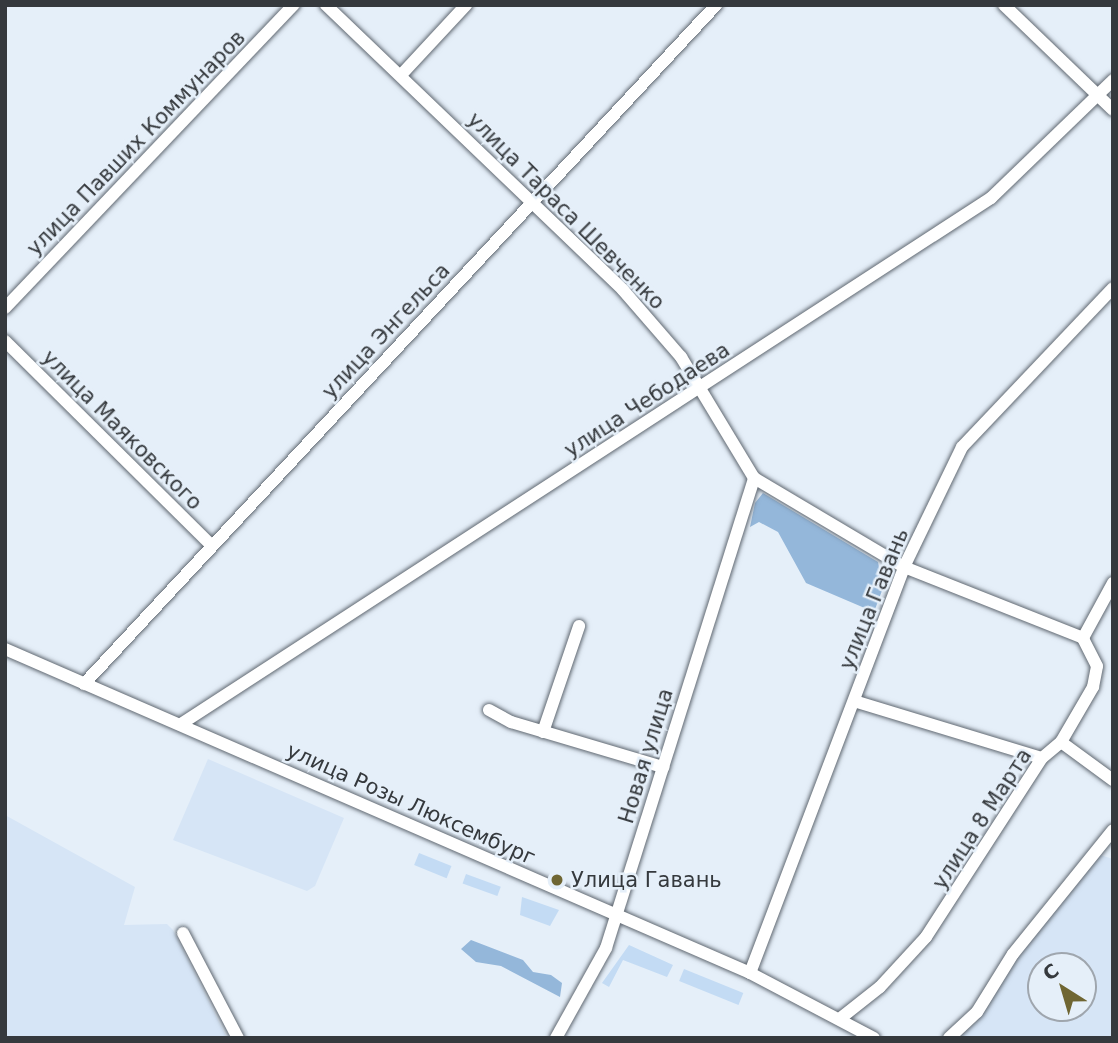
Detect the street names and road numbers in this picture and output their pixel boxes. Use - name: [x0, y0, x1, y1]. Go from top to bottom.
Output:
- street label: улица Павших Коммунаров: [22, 25, 250, 261]
- street label: улица Тараса Шевченко: [462, 107, 670, 315]
- street label: улица Энгельса: [317, 258, 455, 404]
- street label: улица Чебодаева: [560, 337, 734, 463]
- street label: улица Маяковского: [37, 345, 207, 515]
- street label: улица Гавань: [834, 525, 914, 673]
- street label: Новая улица: [614, 685, 678, 827]
- street label: улица Розы Люксембург: [283, 738, 539, 870]
- street label: улица 8 Марта: [927, 744, 1037, 894]

